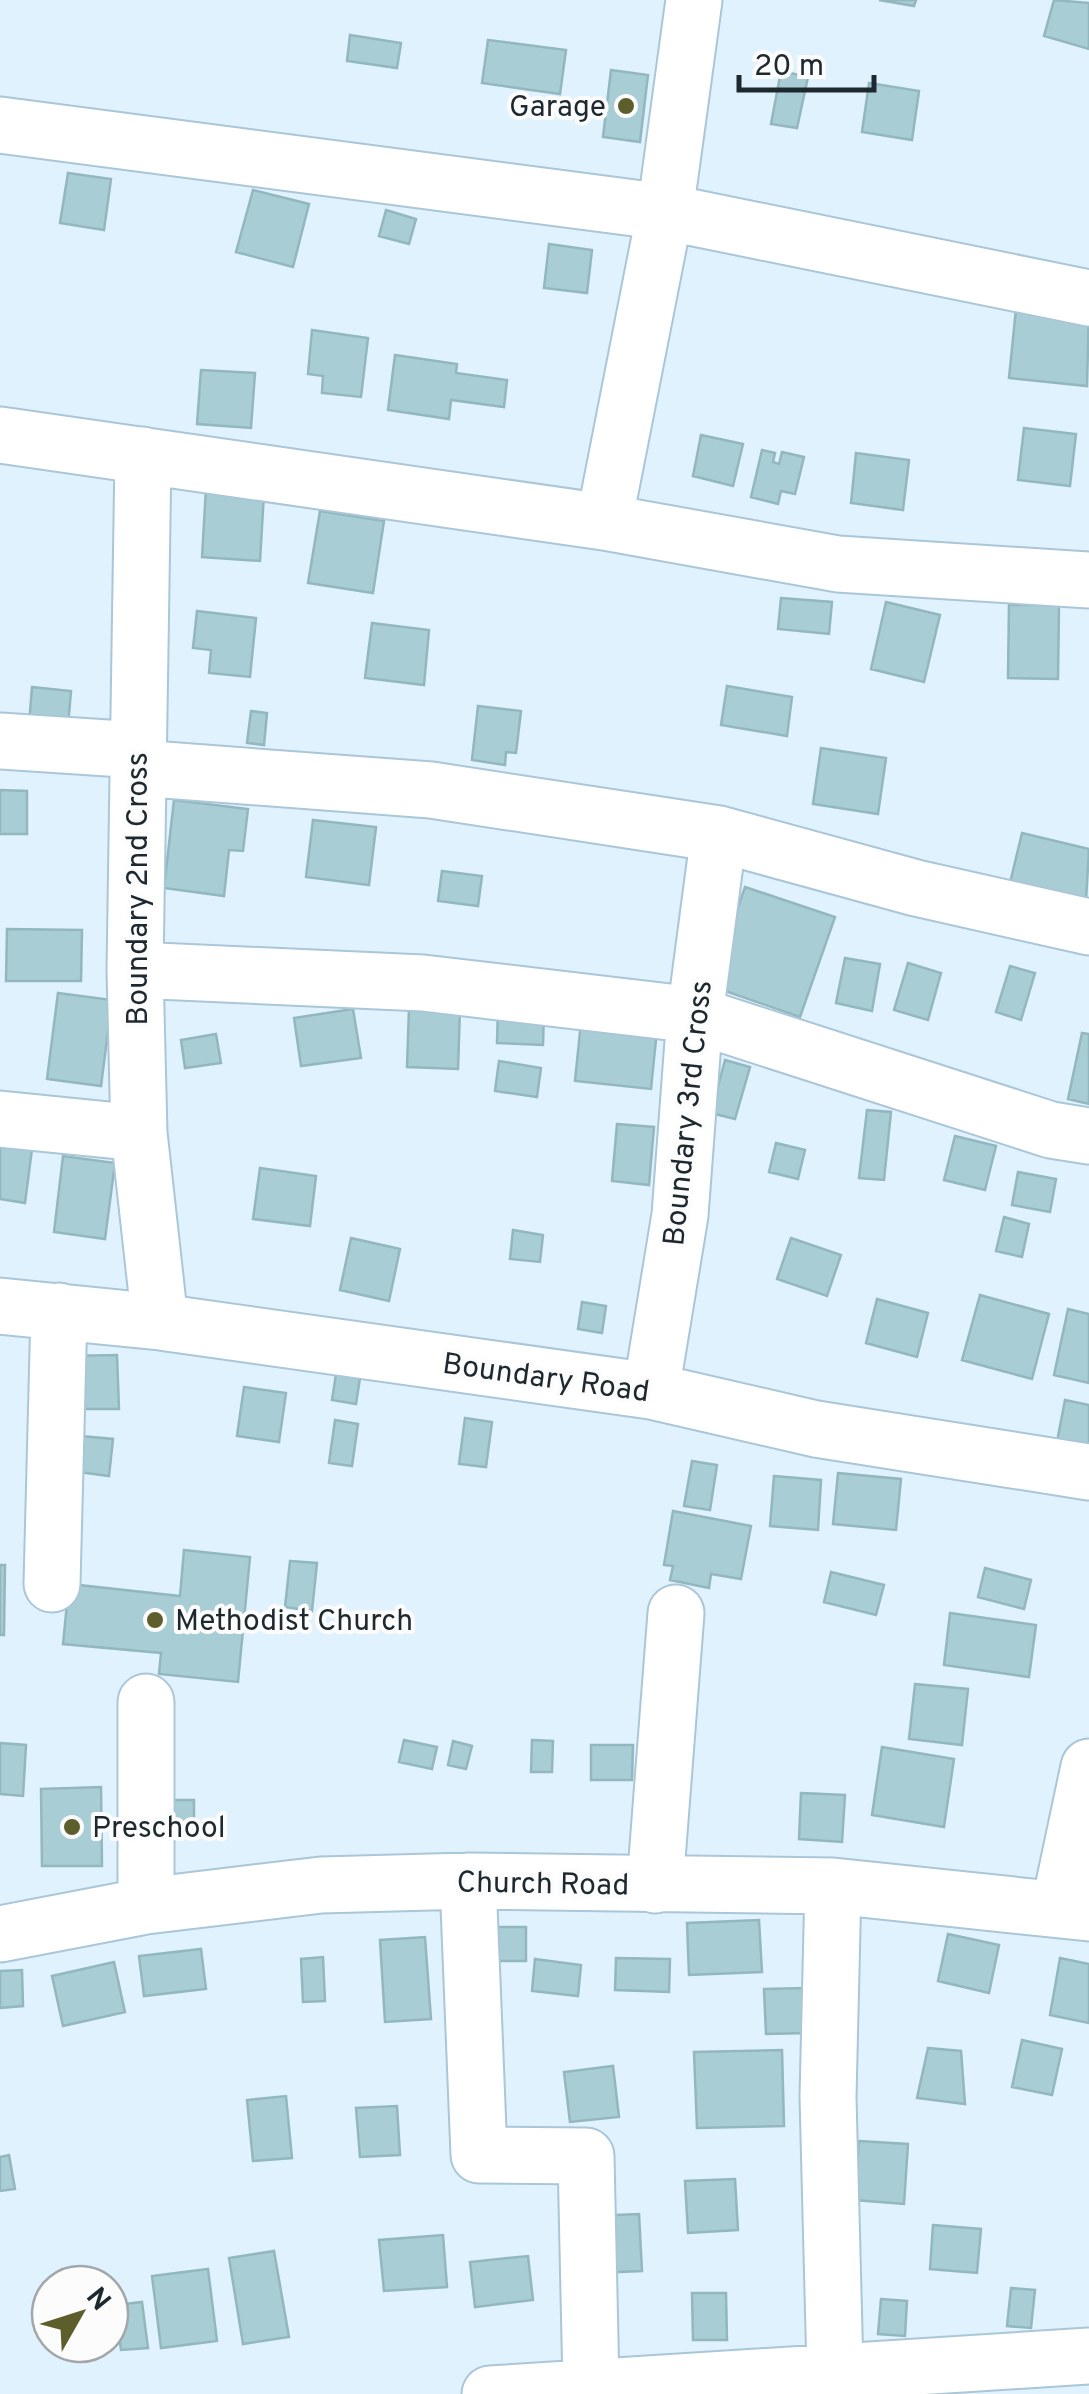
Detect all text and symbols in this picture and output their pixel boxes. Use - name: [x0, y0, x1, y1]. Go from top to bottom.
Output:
- scale bar: [739, 30, 874, 92]
- text: 20 m: [754, 49, 824, 86]
- place label: Garage: [509, 90, 606, 127]
- marker: Garage: [615, 95, 637, 117]
- street label: Boundary 2nd Cross: [121, 752, 158, 1026]
- street label: Boundary 3rd Cross: [657, 979, 722, 1248]
- street label: Boundary Road: [440, 1347, 651, 1412]
- place label: Methodist Church: [175, 1604, 413, 1641]
- marker: Methodist Church: [144, 1609, 166, 1631]
- place label: Preschool: [92, 1811, 226, 1848]
- marker: Preschool: [61, 1816, 83, 1838]
- street label: Church Road: [456, 1865, 630, 1906]
- north arrow: [30, 2264, 130, 2364]
- text: N: [77, 2281, 117, 2319]

